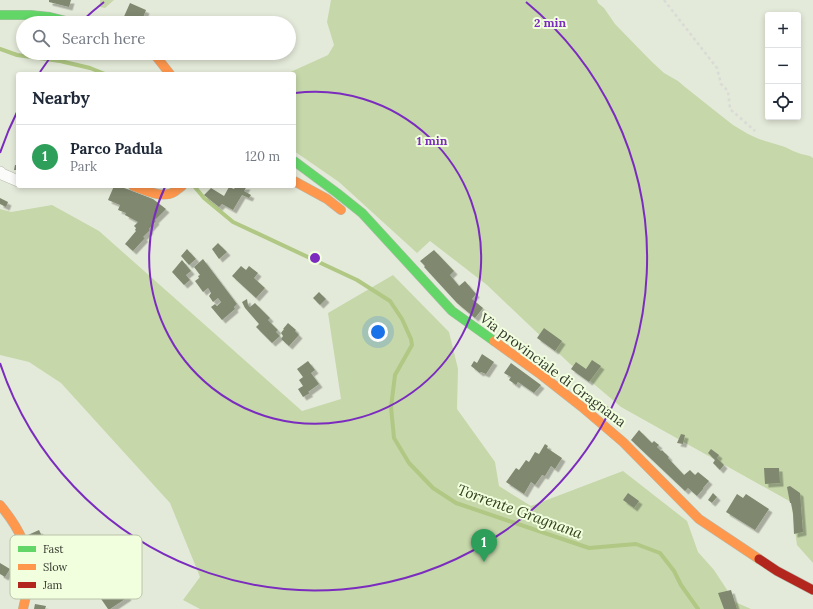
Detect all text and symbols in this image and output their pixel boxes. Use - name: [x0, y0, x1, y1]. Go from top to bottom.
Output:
- map controls: [765, 12, 801, 120]
- button: +: [765, 12, 801, 48]
- text: 2 min: [534, 15, 566, 30]
- search box: [16, 16, 296, 60]
- icon: search: [30, 27, 52, 49]
- text: Search here: [62, 29, 145, 48]
- button: −: [765, 48, 801, 84]
- button: locate: [765, 84, 801, 120]
- text: Nearby: [32, 87, 90, 109]
- text: 1 min: [417, 133, 448, 148]
- text: Parco Padula: [70, 139, 163, 158]
- text: 1: [42, 148, 48, 165]
- text: 120 m: [245, 148, 280, 165]
- text: Park: [70, 158, 97, 175]
- centre of rings: [308, 251, 322, 265]
- street label: Via provinciale di Gragnana: [476, 309, 630, 431]
- your location: [368, 322, 388, 342]
- water label: Torrente Gragnana: [455, 480, 586, 543]
- pin: 1: [471, 529, 497, 562]
- legend: [10, 535, 142, 599]
- text: Fast: [43, 542, 64, 556]
- text: Slow: [43, 560, 68, 574]
- text: Jam: [42, 578, 63, 592]

